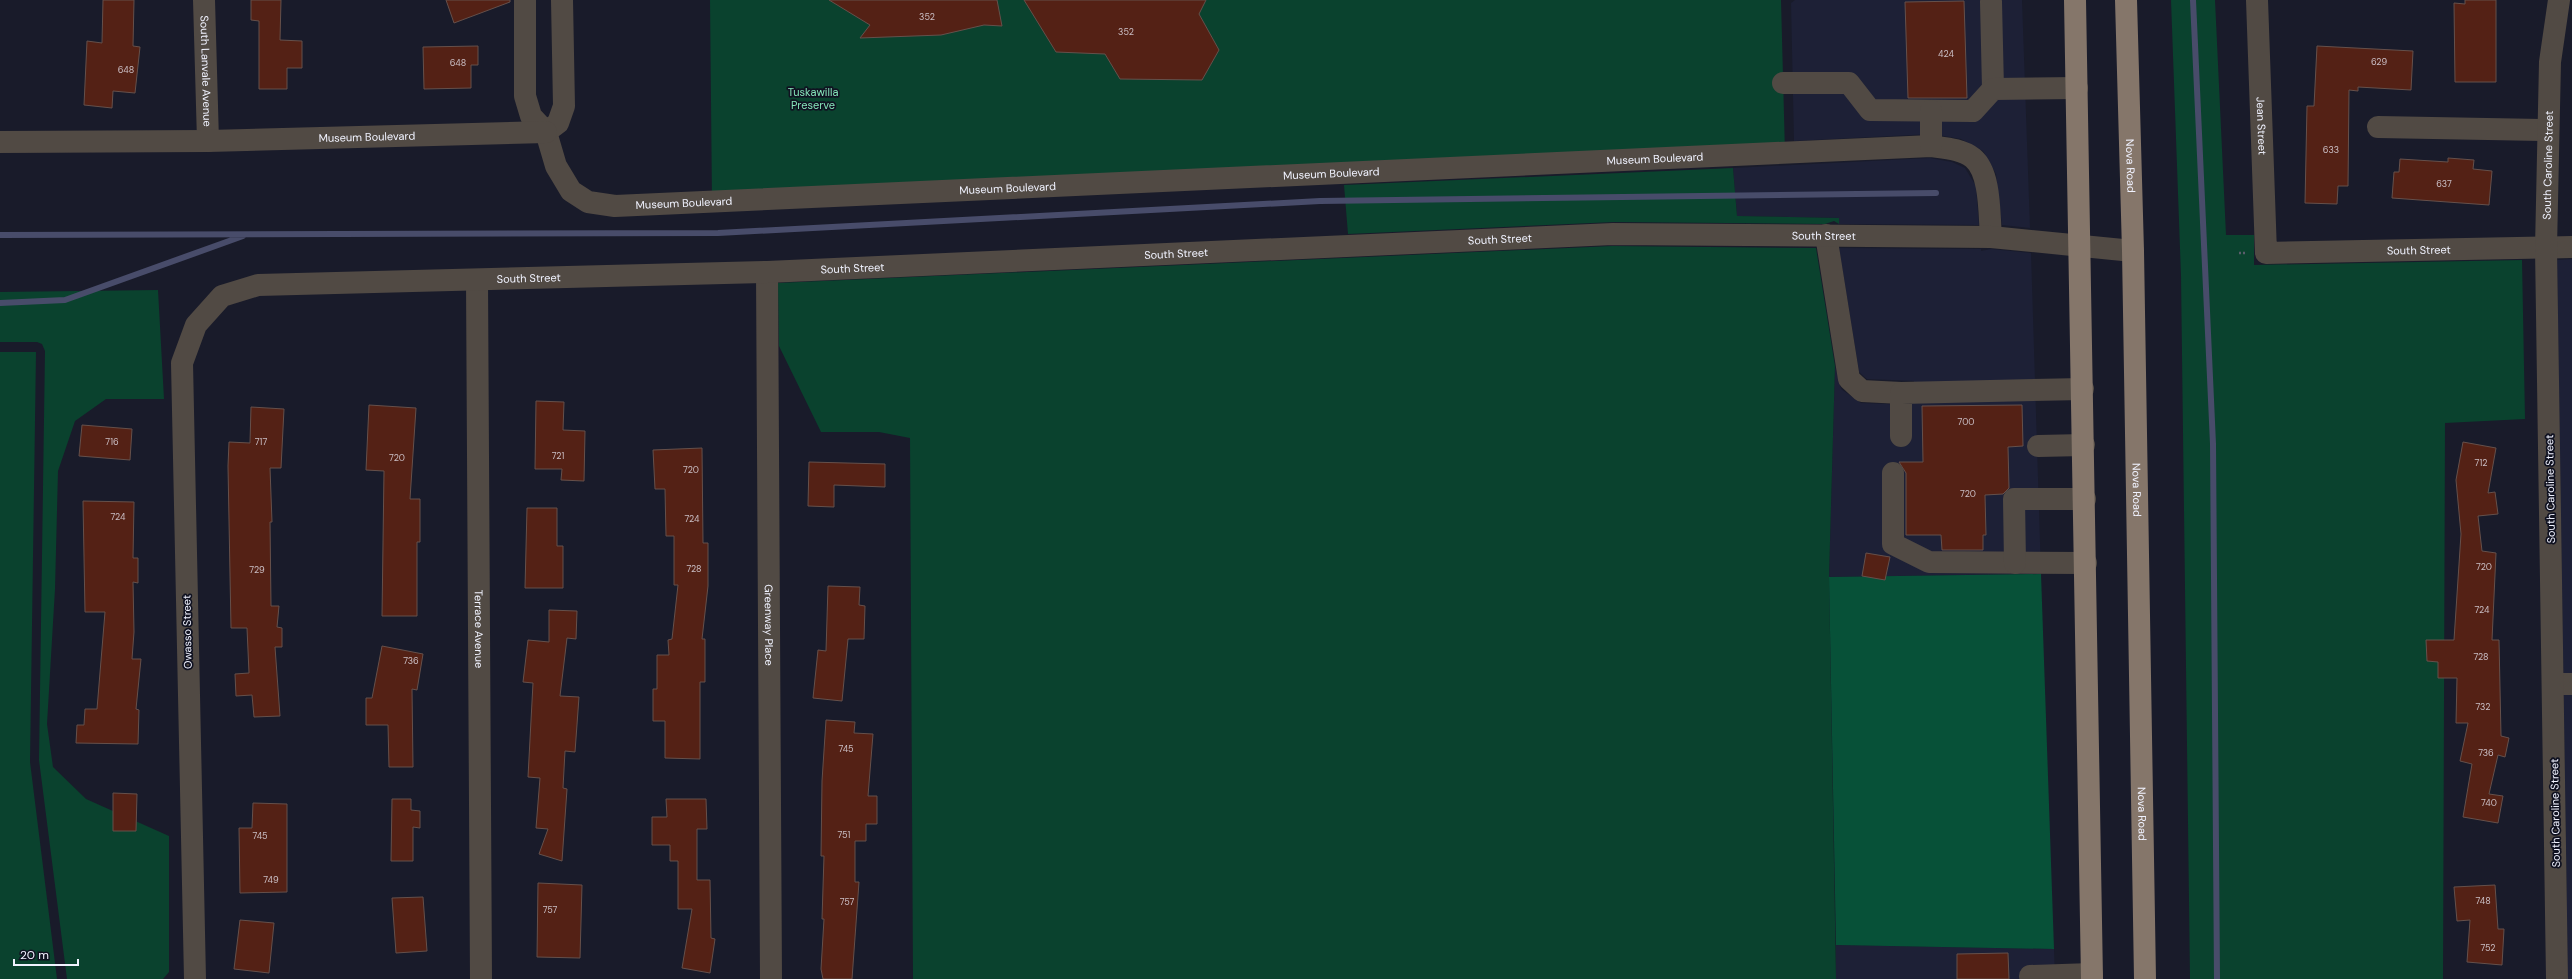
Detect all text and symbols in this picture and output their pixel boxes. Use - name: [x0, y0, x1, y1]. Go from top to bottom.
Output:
- house number: 352: [919, 11, 935, 23]
- street label: South Lanvale Avenue: [197, 15, 215, 127]
- house number: 352: [1118, 26, 1134, 38]
- house number: 424: [1938, 48, 1955, 60]
- house number: 629: [2371, 56, 2387, 68]
- house number: 648: [450, 57, 466, 69]
- house number: 648: [118, 64, 134, 76]
- park label: Tuskawilla Preserve: [788, 85, 838, 112]
- street label: Jean Street: [2253, 97, 2270, 155]
- street label: South Caroline Street: [2540, 111, 2556, 220]
- street label: Museum Boulevard: [318, 128, 416, 145]
- street label: Nova Road: [2123, 139, 2138, 193]
- house number: 633: [2323, 144, 2339, 156]
- street label: Museum Boulevard: [1606, 149, 1704, 168]
- street label: Museum Boulevard: [1283, 164, 1380, 183]
- house number: 637: [2436, 178, 2452, 190]
- street label: Museum Boulevard: [959, 179, 1056, 197]
- street label: Museum Boulevard: [635, 194, 733, 212]
- street label: South Street: [1792, 228, 1856, 243]
- street label: South Street: [1468, 231, 1532, 248]
- street label: South Street: [2387, 242, 2451, 258]
- street label: South Street: [1144, 245, 1208, 262]
- street label: South Street: [820, 260, 885, 277]
- street label: South Street: [497, 270, 561, 286]
- house number: 700: [1958, 416, 1975, 428]
- street label: South Caroline Street: [2542, 434, 2558, 544]
- house number: 716: [105, 436, 119, 448]
- house number: 717: [255, 436, 267, 448]
- house number: 721: [552, 450, 564, 462]
- house number: 720: [389, 452, 405, 464]
- house number: 712: [2475, 457, 2487, 469]
- street label: Nova Road: [2129, 463, 2144, 517]
- house number: 720: [683, 464, 699, 476]
- house number: 720: [1960, 488, 1976, 500]
- house number: 724: [110, 511, 126, 523]
- house number: 724: [684, 513, 700, 525]
- house number: 720: [2476, 561, 2492, 573]
- house number: 728: [686, 563, 702, 575]
- house number: 729: [249, 564, 265, 576]
- street label: Greenway Place: [762, 584, 776, 666]
- street label: Terrace Avenue: [472, 590, 486, 668]
- street label: Owasso Street: [179, 595, 195, 669]
- house number: 724: [2474, 604, 2490, 616]
- house number: 728: [2473, 651, 2489, 663]
- house number: 736: [403, 655, 419, 667]
- house number: 732: [2475, 701, 2491, 713]
- house number: 745: [838, 743, 854, 755]
- house number: 736: [2478, 747, 2494, 759]
- street label: South Caroline Street: [2547, 758, 2563, 868]
- street label: Nova Road: [2135, 787, 2150, 841]
- house number: 740: [2481, 797, 2497, 809]
- house number: 751: [838, 829, 851, 841]
- house number: 745: [252, 830, 268, 842]
- house number: 749: [263, 874, 279, 886]
- house number: 748: [2475, 895, 2491, 907]
- house number: 757: [840, 896, 855, 908]
- house number: 757: [543, 904, 558, 916]
- scale bar: [14, 941, 78, 967]
- house number: 752: [2480, 942, 2496, 954]
- text: 20 m: [20, 947, 49, 963]

